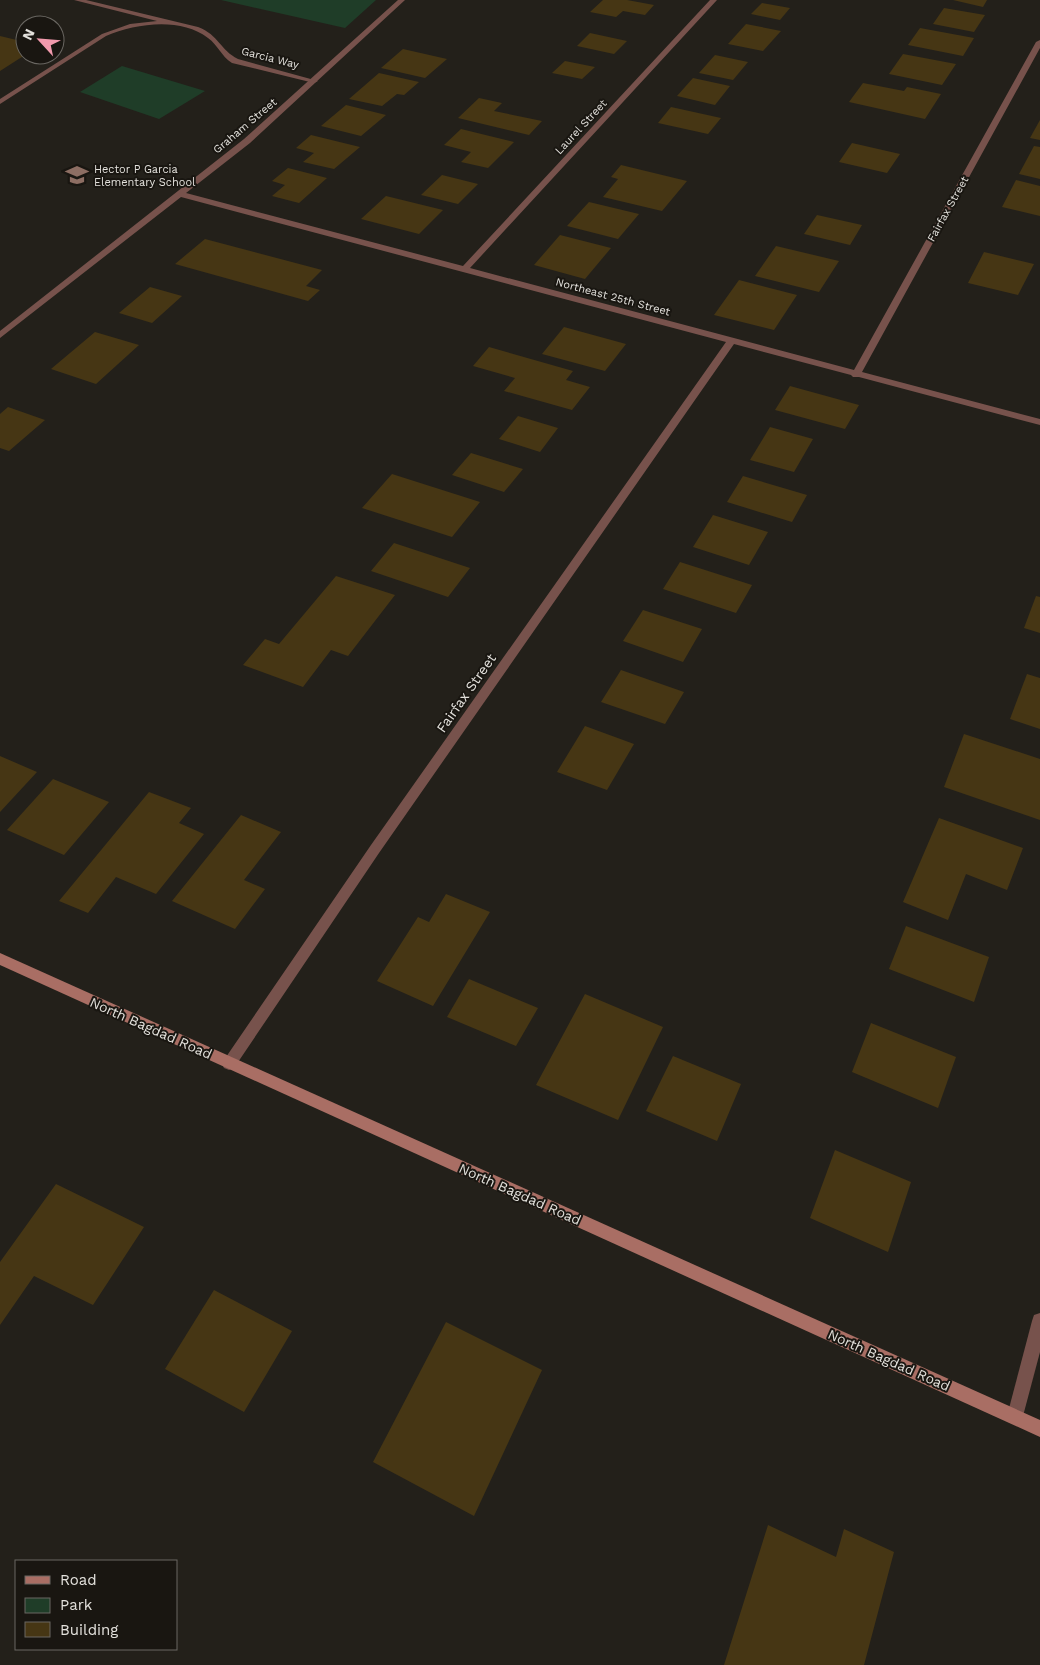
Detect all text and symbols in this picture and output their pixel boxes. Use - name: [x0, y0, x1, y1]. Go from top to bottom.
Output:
- north arrow: [15, 15, 65, 65]
- text: N: [19, 26, 38, 42]
- street label: Garcia Way: [240, 45, 300, 71]
- street label: Graham Street: [211, 95, 280, 156]
- street label: Laurel Street: [552, 97, 610, 157]
- school or university icon: Hector P Garcia Elementary School: [64, 162, 90, 188]
- place label: Hector P Garcia Elementary School: [94, 163, 196, 189]
- street label: Fairfax Street: [925, 174, 971, 244]
- street label: Northeast 25th Street: [554, 275, 672, 319]
- street label: Fairfax Street: [433, 651, 499, 735]
- street label: North Bagdad Road: [87, 994, 215, 1062]
- street label: North Bagdad Road: [456, 1160, 584, 1228]
- street label: North Bagdad Road: [825, 1326, 953, 1394]
- legend: [15, 1560, 178, 1650]
- text: Road: [60, 1571, 97, 1589]
- text: Park: [60, 1596, 93, 1614]
- text: Building: [60, 1621, 118, 1639]

